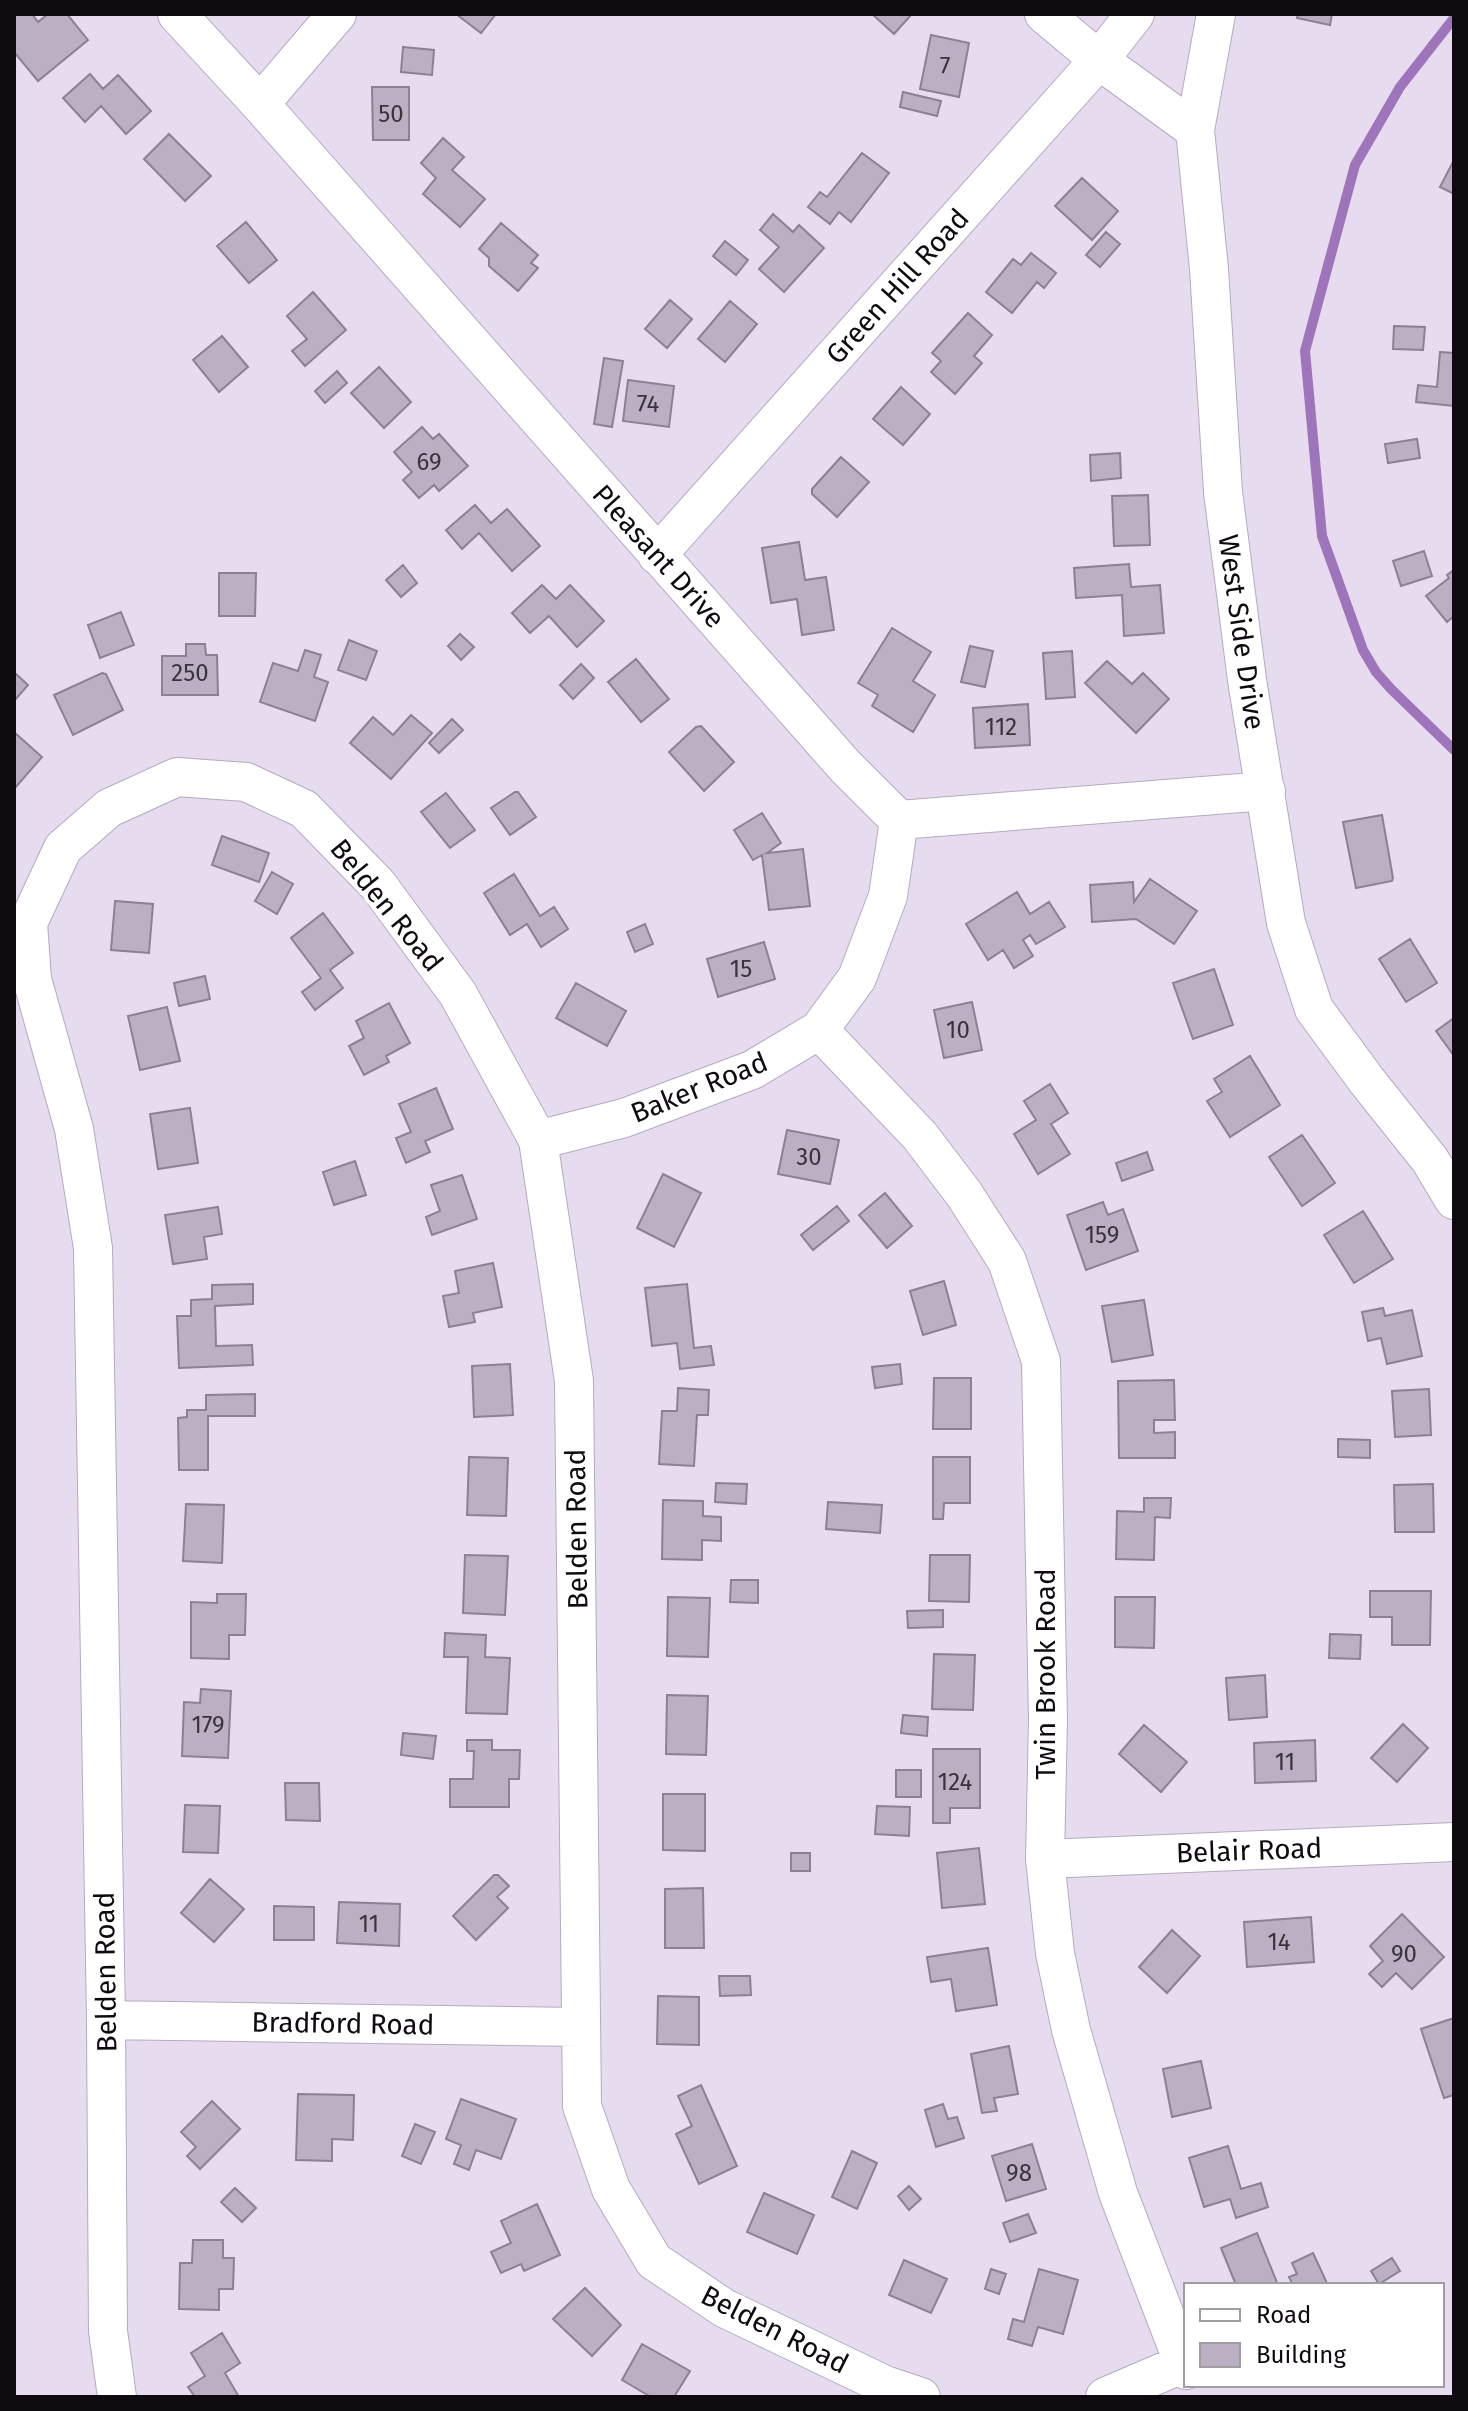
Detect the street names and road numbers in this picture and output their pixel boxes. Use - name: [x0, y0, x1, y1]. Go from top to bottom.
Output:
- street label: Green Hill Road: [819, 202, 976, 371]
- street label: Pleasant Drive: [586, 478, 732, 635]
- street label: West Side Drive: [1211, 532, 1272, 732]
- street label: Belden Road: [323, 832, 450, 978]
- street label: Baker Road: [626, 1045, 772, 1130]
- street label: Belden Road: [559, 1448, 594, 1610]
- street label: Twin Brook Road: [1029, 1568, 1062, 1780]
- street label: Belair Road: [1175, 1831, 1323, 1870]
- street label: Belden Road: [88, 1891, 123, 2053]
- street label: Bradford Road: [251, 2005, 435, 2042]
- street label: Belden Road: [696, 2278, 854, 2381]

